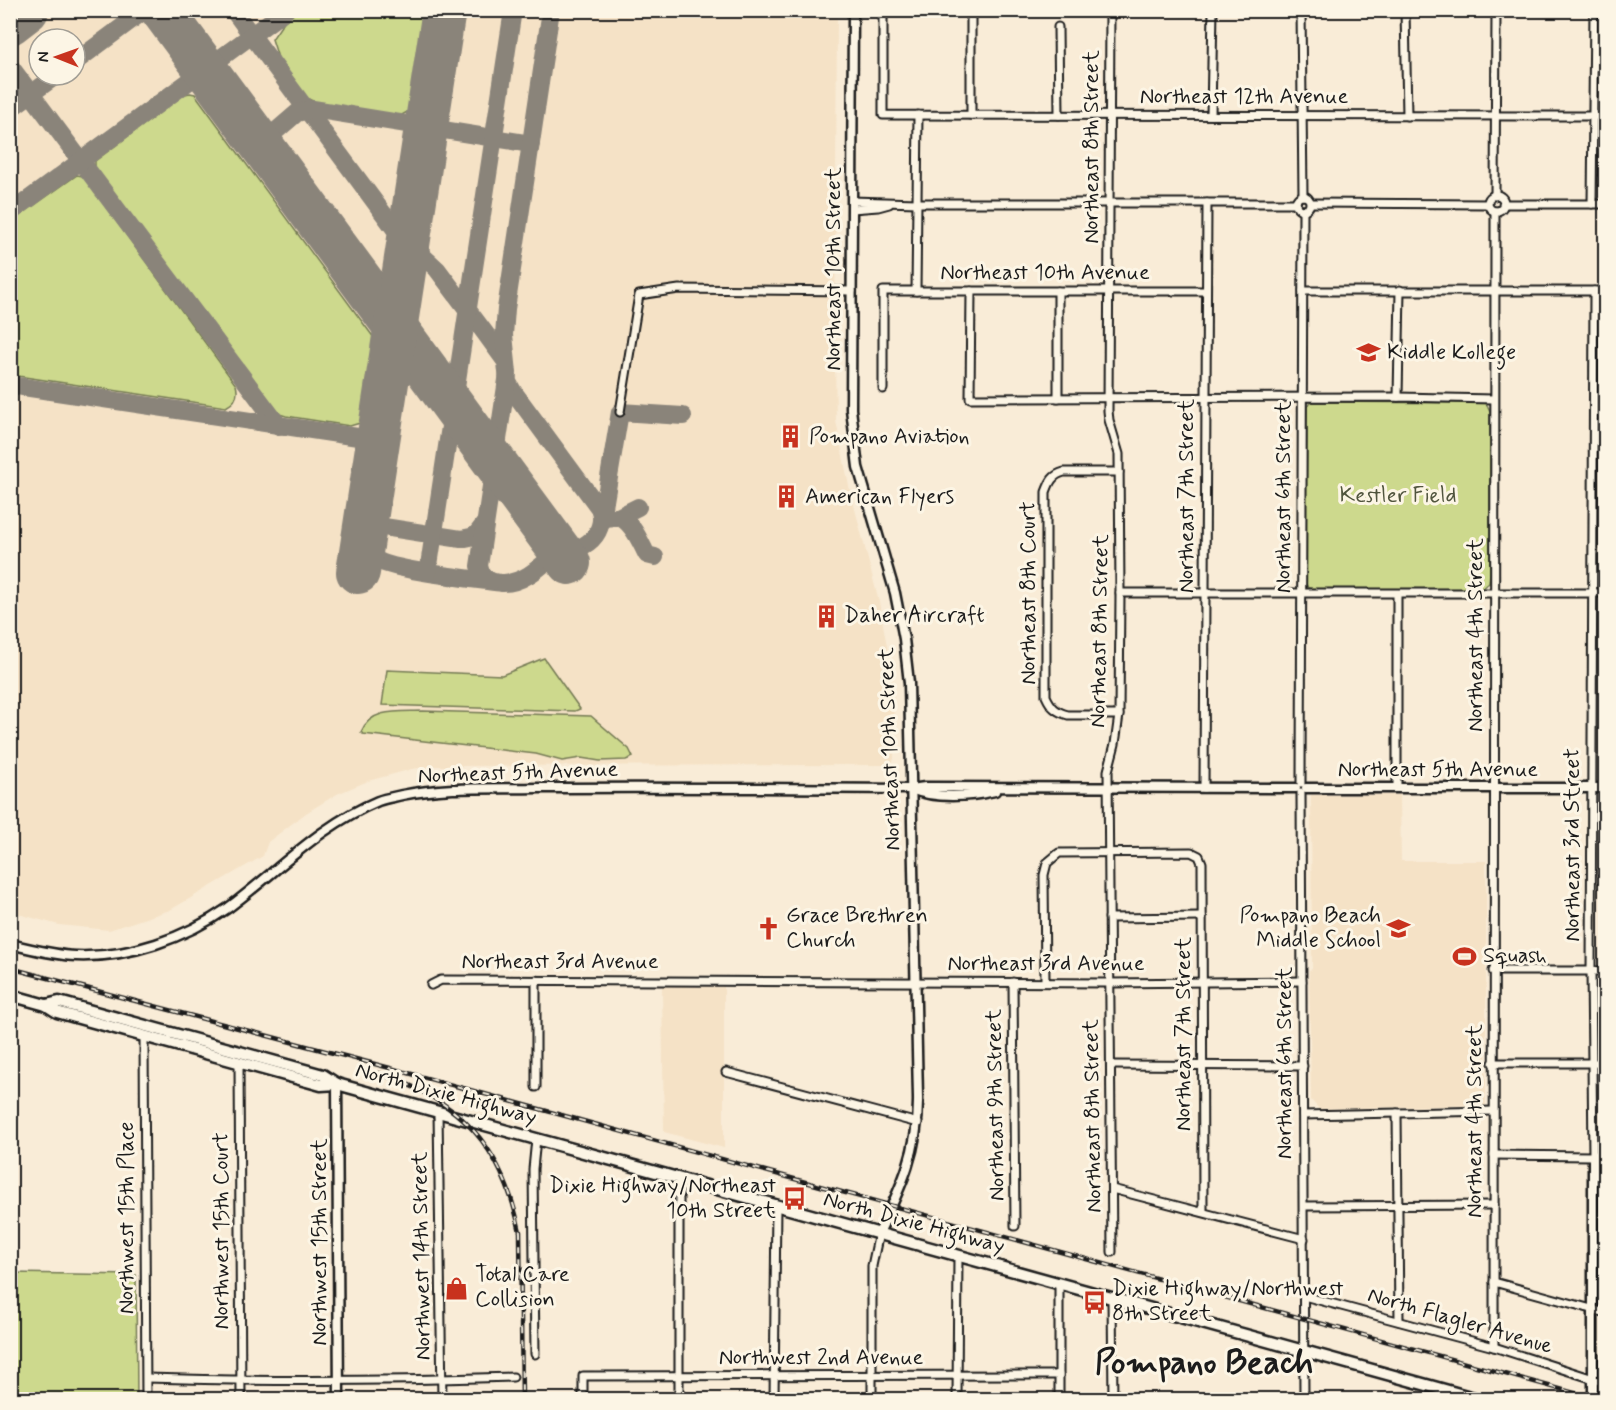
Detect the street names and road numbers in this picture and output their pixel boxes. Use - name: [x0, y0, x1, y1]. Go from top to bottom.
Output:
- street label: Northeast 8th Street: [1078, 50, 1106, 244]
- street label: Northeast 12th Avenue: [1140, 83, 1348, 111]
- street label: Northeast 10th Street: [820, 167, 848, 371]
- street label: Northeast 10th Avenue: [940, 259, 1150, 287]
- street label: Northeast 7th Street: [1173, 399, 1201, 593]
- street label: Northeast 6th Street: [1270, 401, 1298, 593]
- street label: Northeast 8th Court: [1015, 501, 1043, 685]
- street label: Northeast 8th Street: [1084, 534, 1116, 728]
- street label: Northeast 4th Street: [1462, 538, 1490, 732]
- street label: Northeast 10th Street: [872, 647, 908, 851]
- street label: Northeast 3rd Street: [1559, 748, 1587, 942]
- street label: Northeast 5th Avenue: [417, 756, 619, 790]
- street label: Northeast 5th Avenue: [1338, 756, 1538, 784]
- street label: Northeast 7th Street: [1170, 937, 1198, 1131]
- street label: Northeast 3rd Avenue: [461, 948, 659, 976]
- street label: Northeast 3rd Avenue: [947, 950, 1145, 978]
- street label: Northeast 6th Street: [1271, 967, 1299, 1159]
- street label: Northeast 9th Street: [980, 1009, 1012, 1201]
- street label: Northeast 8th Street: [1077, 1019, 1109, 1213]
- street label: Northeast 4th Street: [1461, 1024, 1489, 1218]
- street label: North Dixie Highway: [352, 1056, 540, 1135]
- street label: Northwest 15th Place: [113, 1122, 141, 1314]
- street label: Northwest 15th Court: [208, 1132, 236, 1330]
- street label: Northwest 15th Street: [306, 1138, 334, 1346]
- street label: Northwest 14th Street: [406, 1151, 438, 1361]
- street label: North Dixie Highway: [820, 1185, 1008, 1264]
- street label: North Flagler Avenue: [1363, 1281, 1556, 1364]
- street label: Northwest 2nd Avenue: [719, 1344, 923, 1372]

